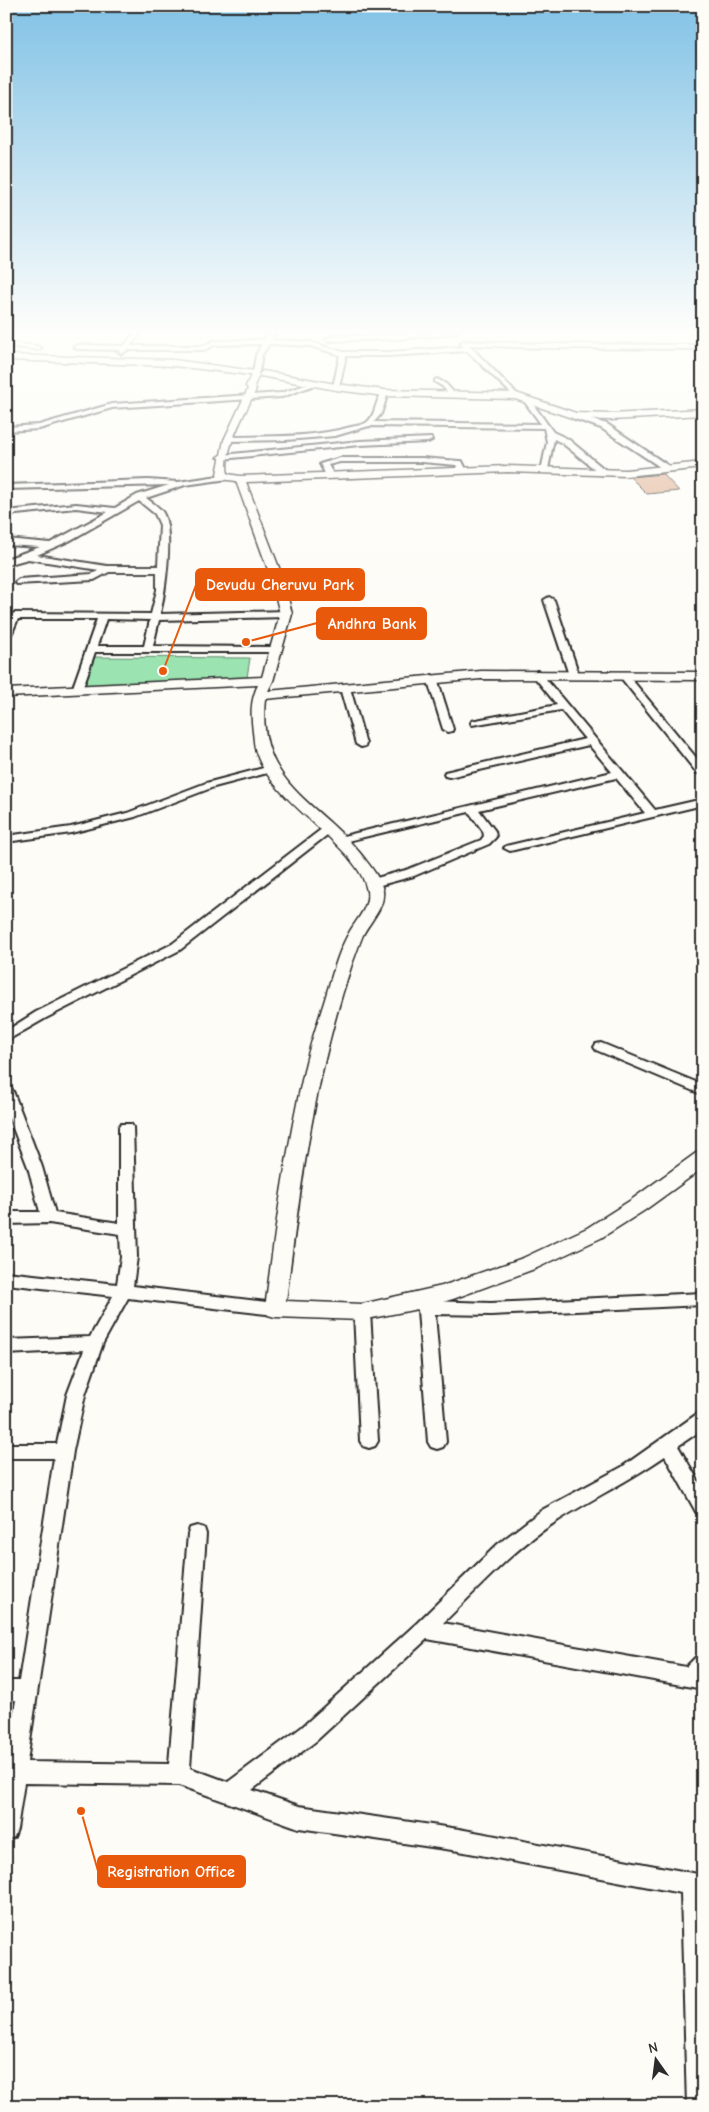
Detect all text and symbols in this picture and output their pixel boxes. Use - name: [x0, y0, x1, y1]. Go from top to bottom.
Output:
- callout: Devudu Cheruvu Park: [196, 569, 364, 600]
- text: Devudu Cheruvu Park: [206, 576, 354, 594]
- callout: Andhra Bank: [317, 608, 426, 639]
- text: Andhra Bank: [328, 615, 416, 633]
- callout: Registration Office: [98, 1856, 245, 1887]
- text: Registration Office: [107, 1863, 235, 1881]
- north arrow: [632, 2034, 682, 2084]
- text: N: [646, 2039, 659, 2057]

